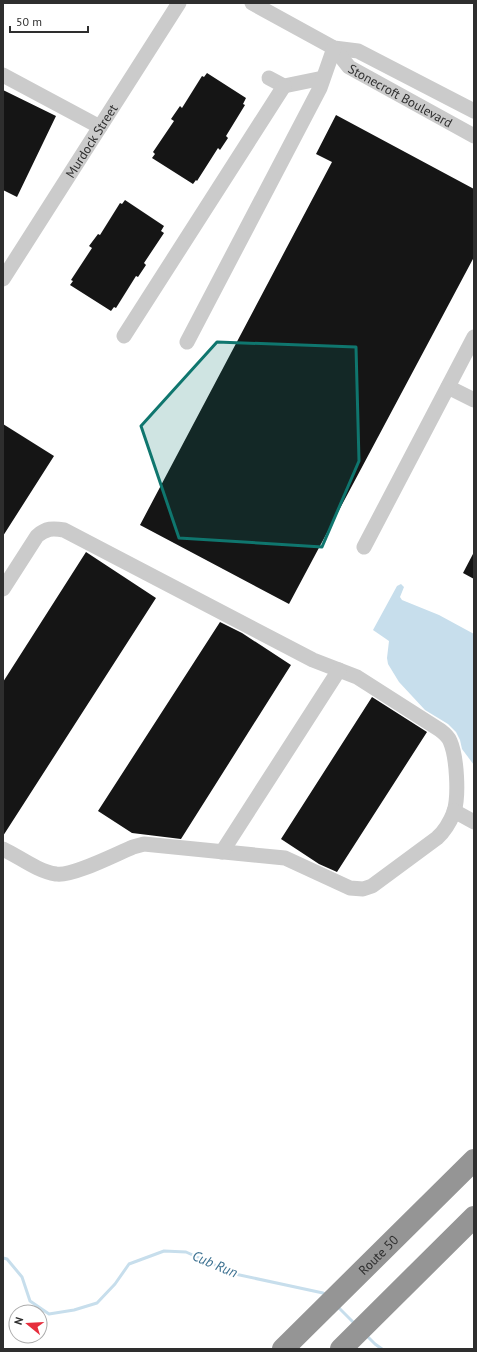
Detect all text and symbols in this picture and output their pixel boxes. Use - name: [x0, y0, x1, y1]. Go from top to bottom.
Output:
- scale bar: [10, 8, 88, 34]
- text: 50 m: [16, 14, 42, 29]
- street label: Stonecroft Boulevard: [345, 60, 455, 131]
- street label: Murdock Street: [62, 100, 122, 181]
- street label: Route 50: [355, 1232, 402, 1279]
- water label: Cub Run: [190, 1246, 240, 1282]
- north arrow: [8, 1304, 48, 1344]
- text: N: [11, 1315, 26, 1327]

